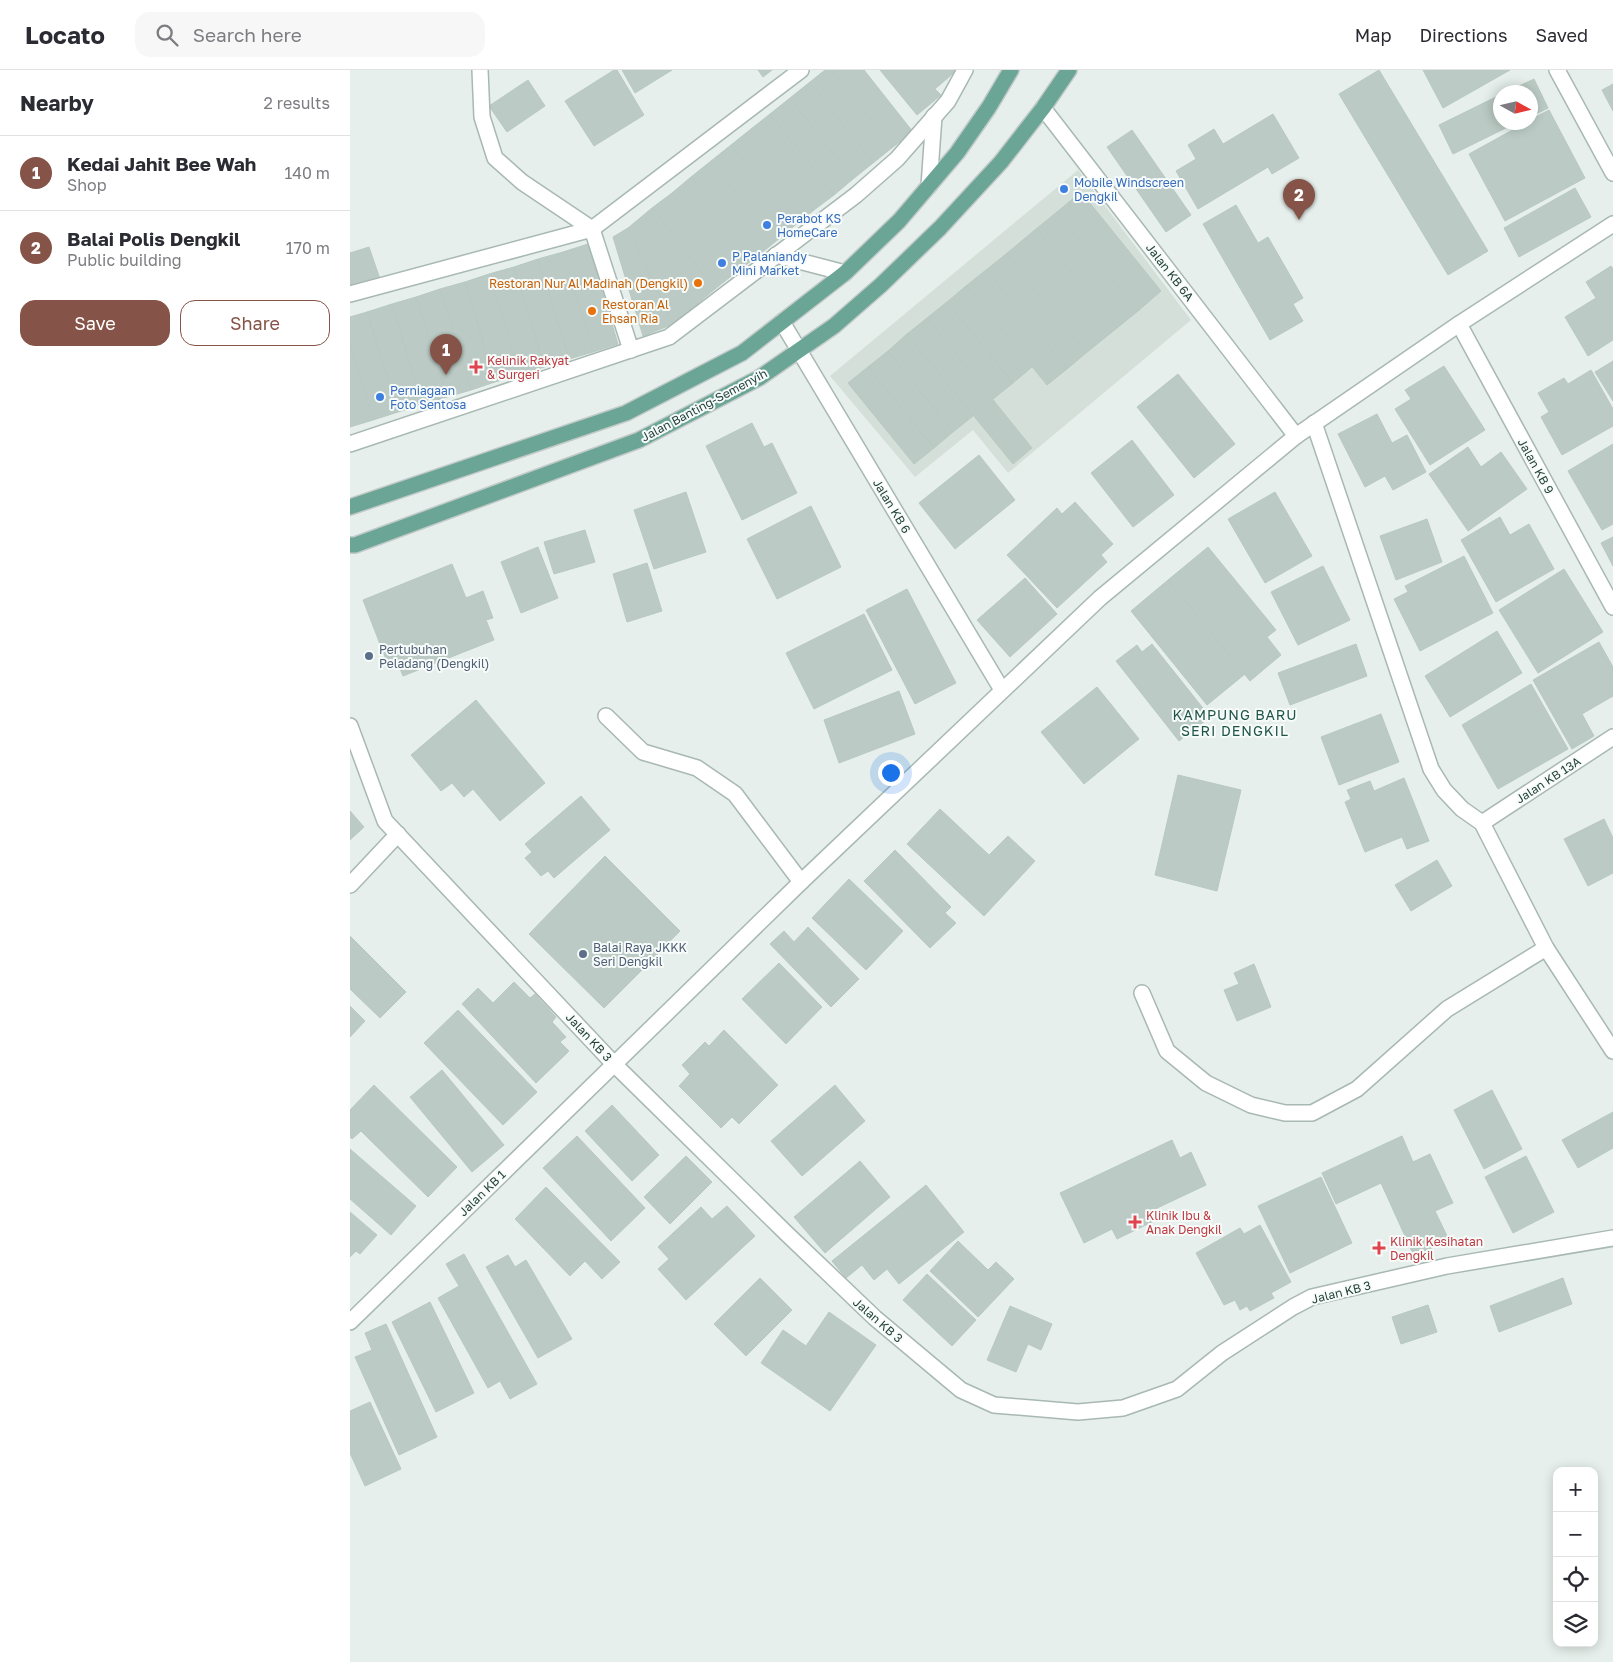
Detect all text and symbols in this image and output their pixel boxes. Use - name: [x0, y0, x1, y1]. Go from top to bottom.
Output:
- search box: [135, 12, 485, 57]
- text: Locato: [25, 20, 105, 49]
- icon: search: [153, 21, 181, 49]
- text: Search here: [193, 23, 302, 46]
- text: Map: [1355, 24, 1391, 46]
- text: Directions: [1419, 24, 1507, 46]
- text: Saved: [1535, 24, 1588, 46]
- north arrow: [1493, 85, 1538, 130]
- text: Nearby: [20, 90, 94, 116]
- text: 2 results: [264, 93, 330, 113]
- text: Kedai Jahit Bee Wah: [67, 152, 256, 175]
- text: 1: [32, 163, 40, 183]
- text: 140 m: [284, 163, 330, 183]
- text: Shop: [67, 175, 107, 195]
- place label: Mobile Windscreen Dengkil: [1074, 175, 1184, 204]
- pin: 2: [1283, 179, 1315, 220]
- marker: Mobile Windscreen Dengkil: [1058, 183, 1070, 195]
- place label: Perabot KS HomeCare: [777, 211, 841, 240]
- marker: Perabot KS HomeCare: [761, 219, 773, 231]
- text: Balai Polis Dengkil: [67, 227, 240, 250]
- text: 2: [31, 238, 41, 258]
- text: 170 m: [286, 238, 330, 258]
- street label: Jalan KB 6A: [1143, 240, 1197, 304]
- place label: P Palaniandy Mini Market: [732, 249, 807, 278]
- text: Public building: [67, 250, 182, 270]
- marker: P Palaniandy Mini Market: [716, 257, 728, 269]
- place label: Restoran Nur Al Madinah (Dengkil): [489, 276, 688, 291]
- marker: Restoran Nur Al Madinah (Dengkil): [692, 277, 704, 289]
- place label: Restoran Al Ehsan Ria: [602, 297, 669, 326]
- button: Save: [20, 300, 170, 346]
- button: Share: [180, 300, 330, 346]
- marker: Restoran Al Ehsan Ria: [586, 305, 598, 317]
- pin: 1: [430, 334, 462, 375]
- place label: Kelinik Rakyat & Surgeri: [487, 353, 569, 382]
- marker: Kelinik Rakyat & Surgeri: [469, 360, 483, 374]
- street label: Jalan Banting-Semenyih: [638, 365, 770, 445]
- place label: Perniagaan Foto Sentosa: [390, 383, 466, 412]
- marker: Perniagaan Foto Sentosa: [374, 391, 386, 403]
- street label: Jalan KB 9: [1515, 436, 1557, 496]
- street label: Jalan KB 6: [870, 476, 914, 536]
- place label: Pertubuhan Peladang (Dengkil): [379, 642, 489, 671]
- marker: Pertubuhan Peladang (Dengkil): [363, 650, 375, 662]
- district label: KAMPUNG BARU SERI DENGKIL: [1173, 706, 1297, 739]
- street label: Jalan KB 13A: [1513, 753, 1583, 807]
- your location: [878, 760, 904, 786]
- place label: Balai Raya JKKK Seri Dengkil: [593, 940, 687, 969]
- marker: Balai Raya JKKK Seri Dengkil: [577, 948, 589, 960]
- street label: Jalan KB 3: [563, 1010, 615, 1064]
- street label: Jalan KB 1: [455, 1167, 509, 1219]
- place label: Klinik Ibu & Anak Dengkil: [1146, 1208, 1222, 1237]
- marker: Klinik Ibu & Anak Dengkil: [1128, 1215, 1142, 1229]
- place label: Klinik Kesihatan Dengkil: [1390, 1234, 1483, 1263]
- marker: Klinik Kesihatan Dengkil: [1372, 1241, 1386, 1255]
- street label: Jalan KB 3: [1310, 1277, 1372, 1307]
- street label: Jalan KB 3: [850, 1294, 906, 1346]
- map controls: [1553, 1467, 1598, 1647]
- button: +: [1553, 1467, 1598, 1512]
- button: −: [1553, 1512, 1598, 1557]
- button: locate: [1553, 1557, 1598, 1602]
- button: layers: [1553, 1602, 1598, 1647]

